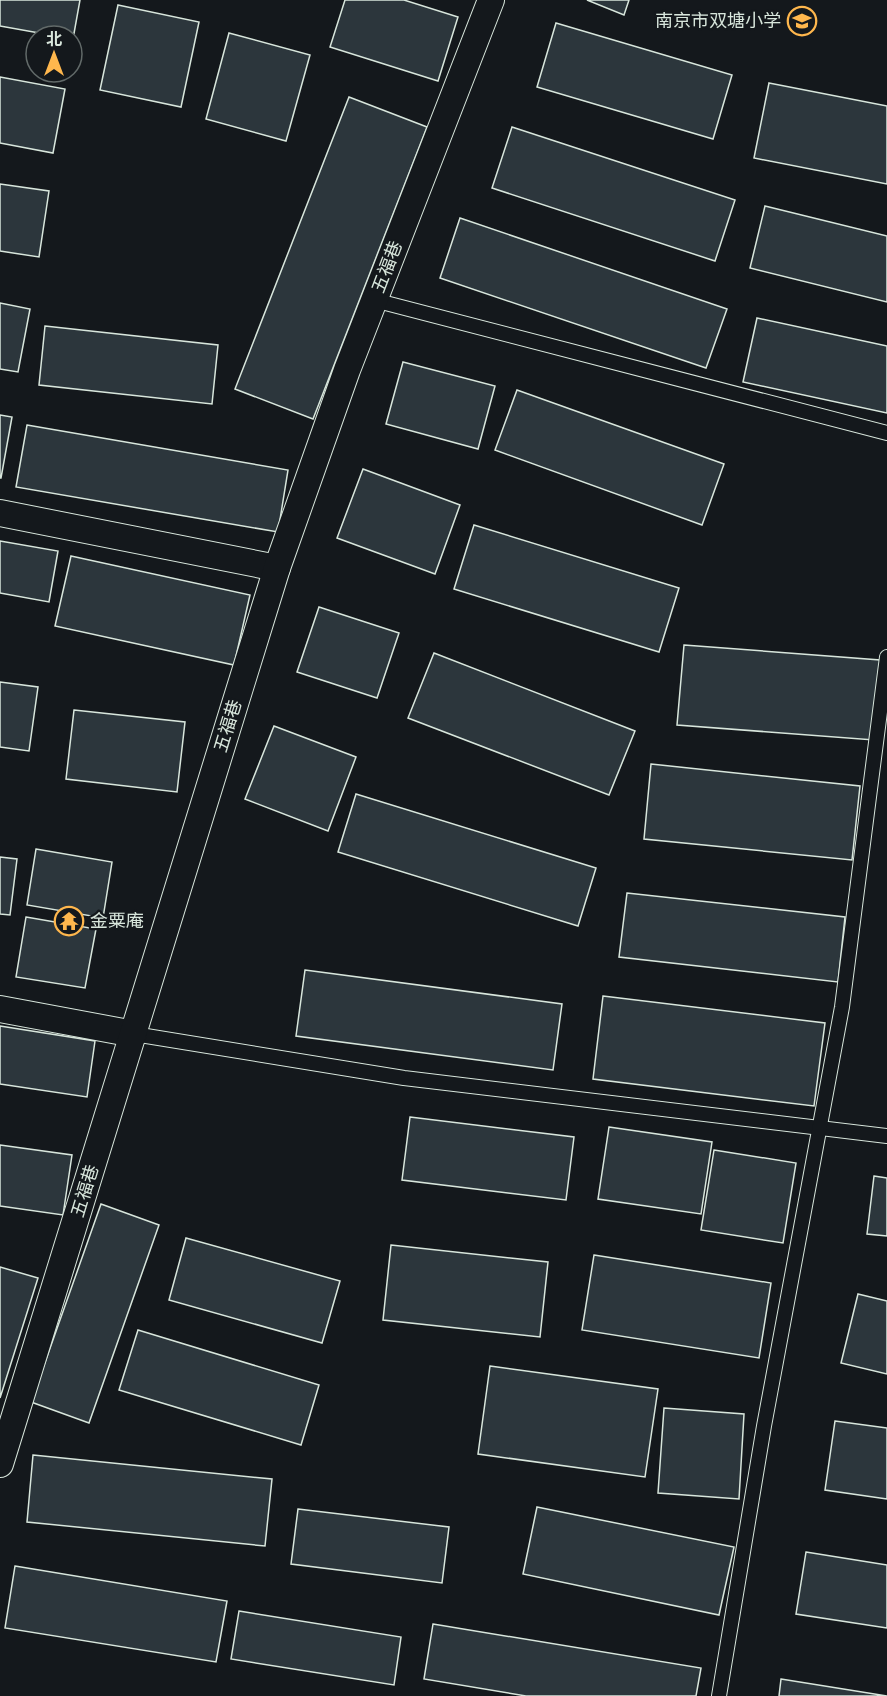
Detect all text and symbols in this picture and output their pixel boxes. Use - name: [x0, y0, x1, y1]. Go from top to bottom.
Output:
- school or university icon: 南京市双塘小学: [786, 5, 818, 37]
- place label: 南京市双塘小学: [655, 10, 781, 32]
- north arrow: [24, 24, 84, 84]
- text: 北: [46, 30, 62, 49]
- street label: 五福巷: [367, 238, 407, 296]
- street label: 五福巷: [210, 697, 246, 755]
- temple icon: 金粟庵: [53, 905, 85, 937]
- place label: 金粟庵: [90, 910, 144, 932]
- street label: 五福巷: [67, 1162, 103, 1220]

